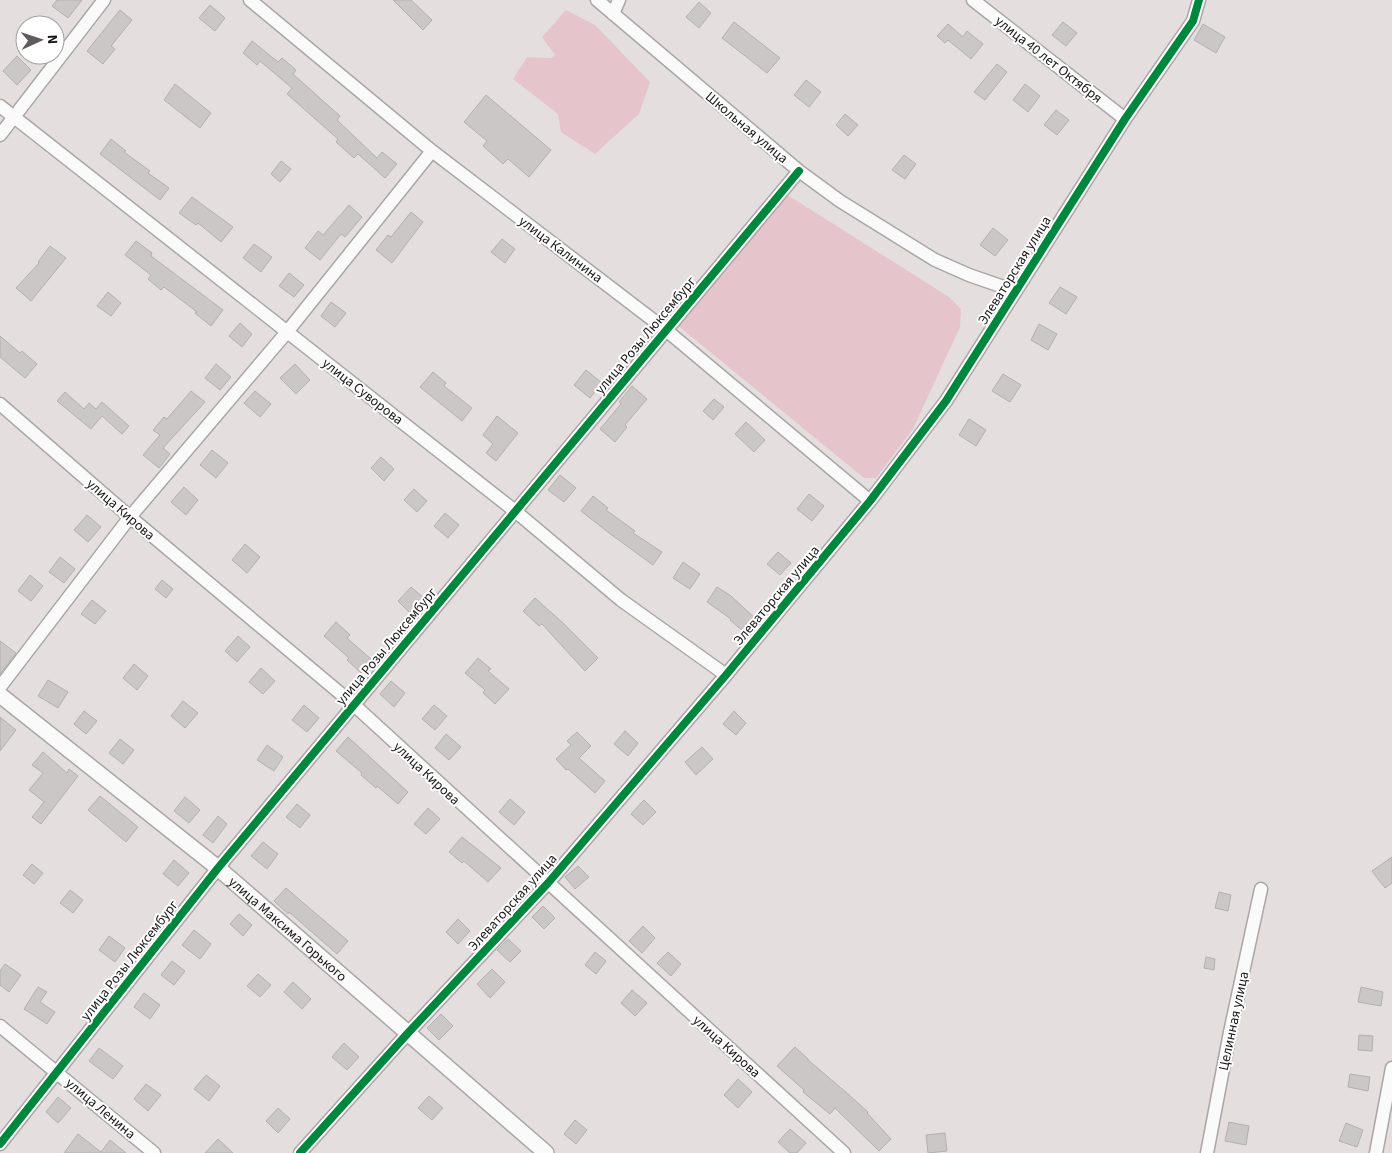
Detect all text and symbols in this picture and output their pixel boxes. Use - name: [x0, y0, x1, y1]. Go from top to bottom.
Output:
- street label: улица 40 лет Октября: [990, 11, 1106, 108]
- north arrow: [15, 15, 65, 65]
- text: N: [42, 34, 62, 45]
- street label: Школьная улица: [701, 87, 792, 168]
- street label: улица Калинина: [514, 212, 607, 288]
- street label: Элеваторская улица: [973, 212, 1056, 329]
- street label: улица Розы Люксембург: [590, 272, 701, 399]
- street label: улица Суворова: [318, 354, 407, 430]
- street label: улица Кирова: [82, 474, 159, 545]
- street label: Элеваторская улица: [729, 541, 825, 650]
- street label: улица Розы Люксембург: [331, 583, 442, 710]
- street label: улица Кирова: [388, 737, 464, 810]
- street label: Элеваторская улица: [464, 850, 562, 956]
- street label: улица Максима Горького: [224, 872, 351, 987]
- street label: улица Розы Люксембург: [76, 896, 183, 1025]
- street label: Целинная улица: [1214, 970, 1254, 1073]
- street label: улица Кирова: [688, 1011, 765, 1083]
- street label: улица Ленина: [61, 1073, 140, 1144]

